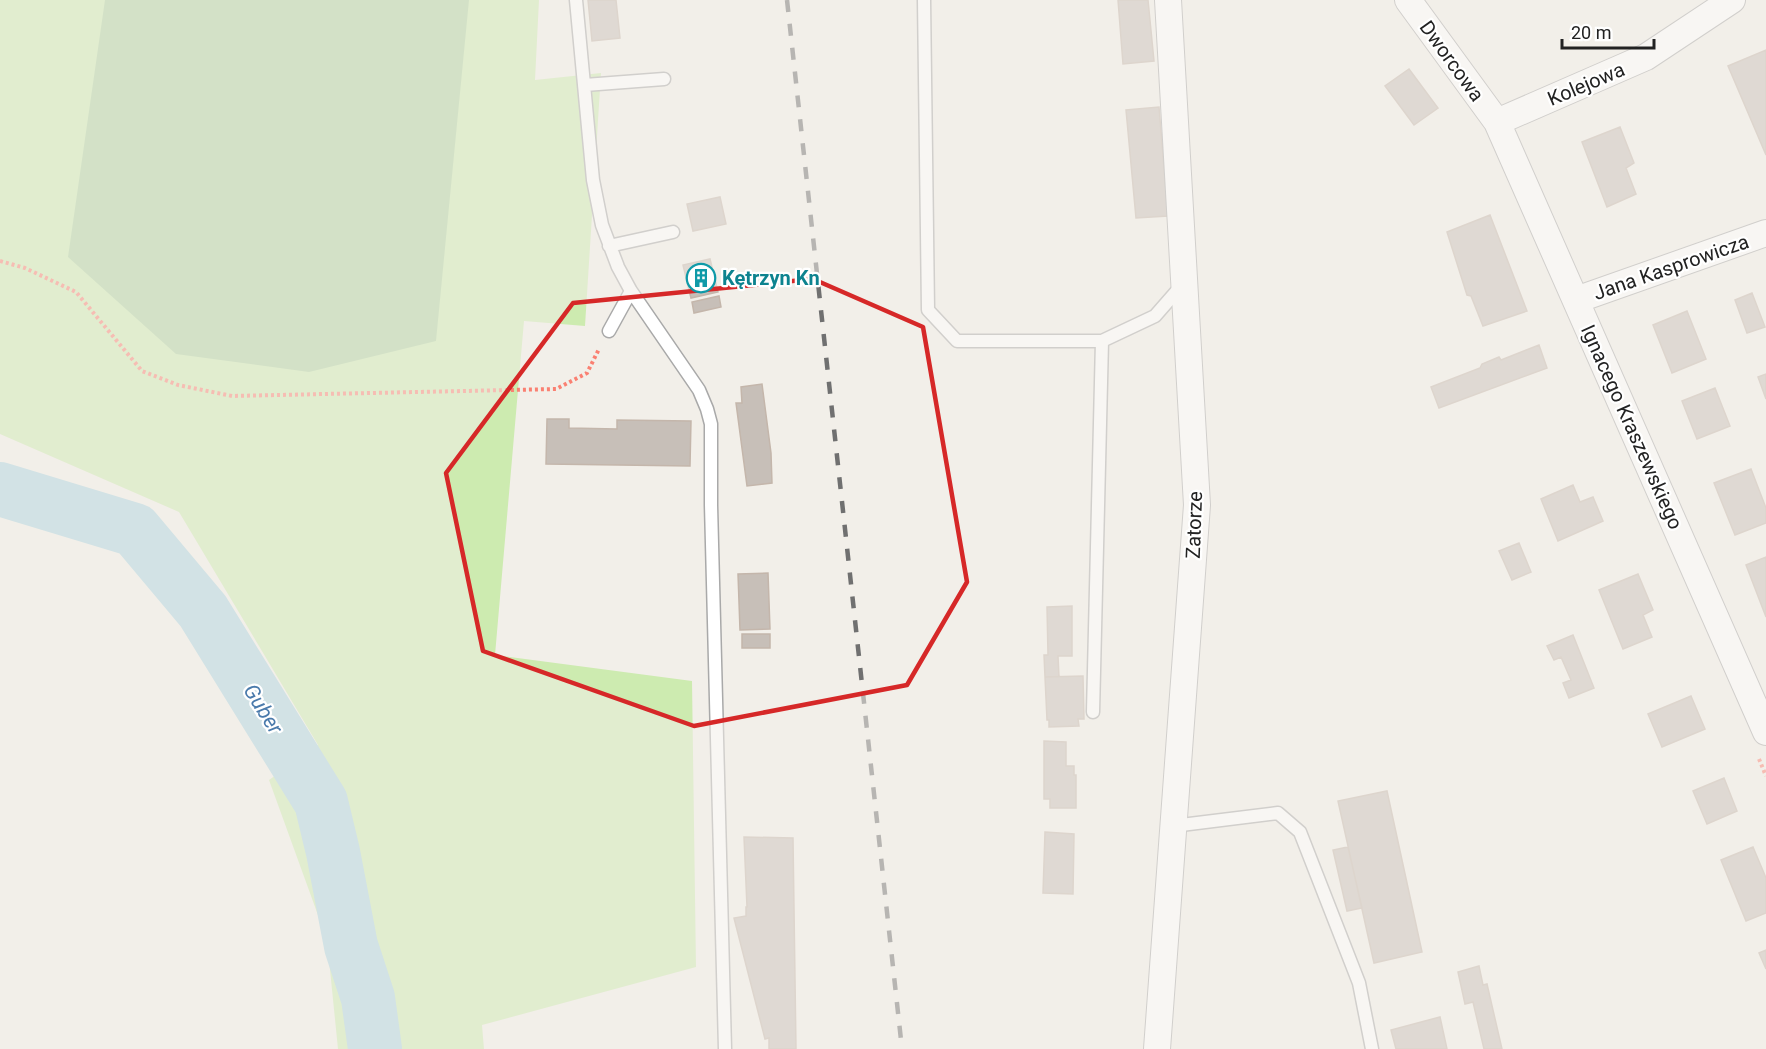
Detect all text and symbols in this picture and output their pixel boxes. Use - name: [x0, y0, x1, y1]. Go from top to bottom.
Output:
- scale bar: [1562, 12, 1654, 50]
- street label: Dworcowa: [1415, 16, 1489, 106]
- text: 20 m: [1571, 22, 1611, 43]
- street label: Kolejowa: [1544, 57, 1628, 111]
- street label: Jana Kasprowicza: [1590, 229, 1752, 305]
- building icon: Kętrzyn Kn: [685, 262, 717, 294]
- place label: Kętrzyn Kn: [722, 266, 820, 290]
- street label: Ignacego Kraszewskiego: [1576, 321, 1688, 533]
- street label: Zatorze: [1181, 491, 1207, 559]
- water label: Guber: [238, 680, 288, 739]

